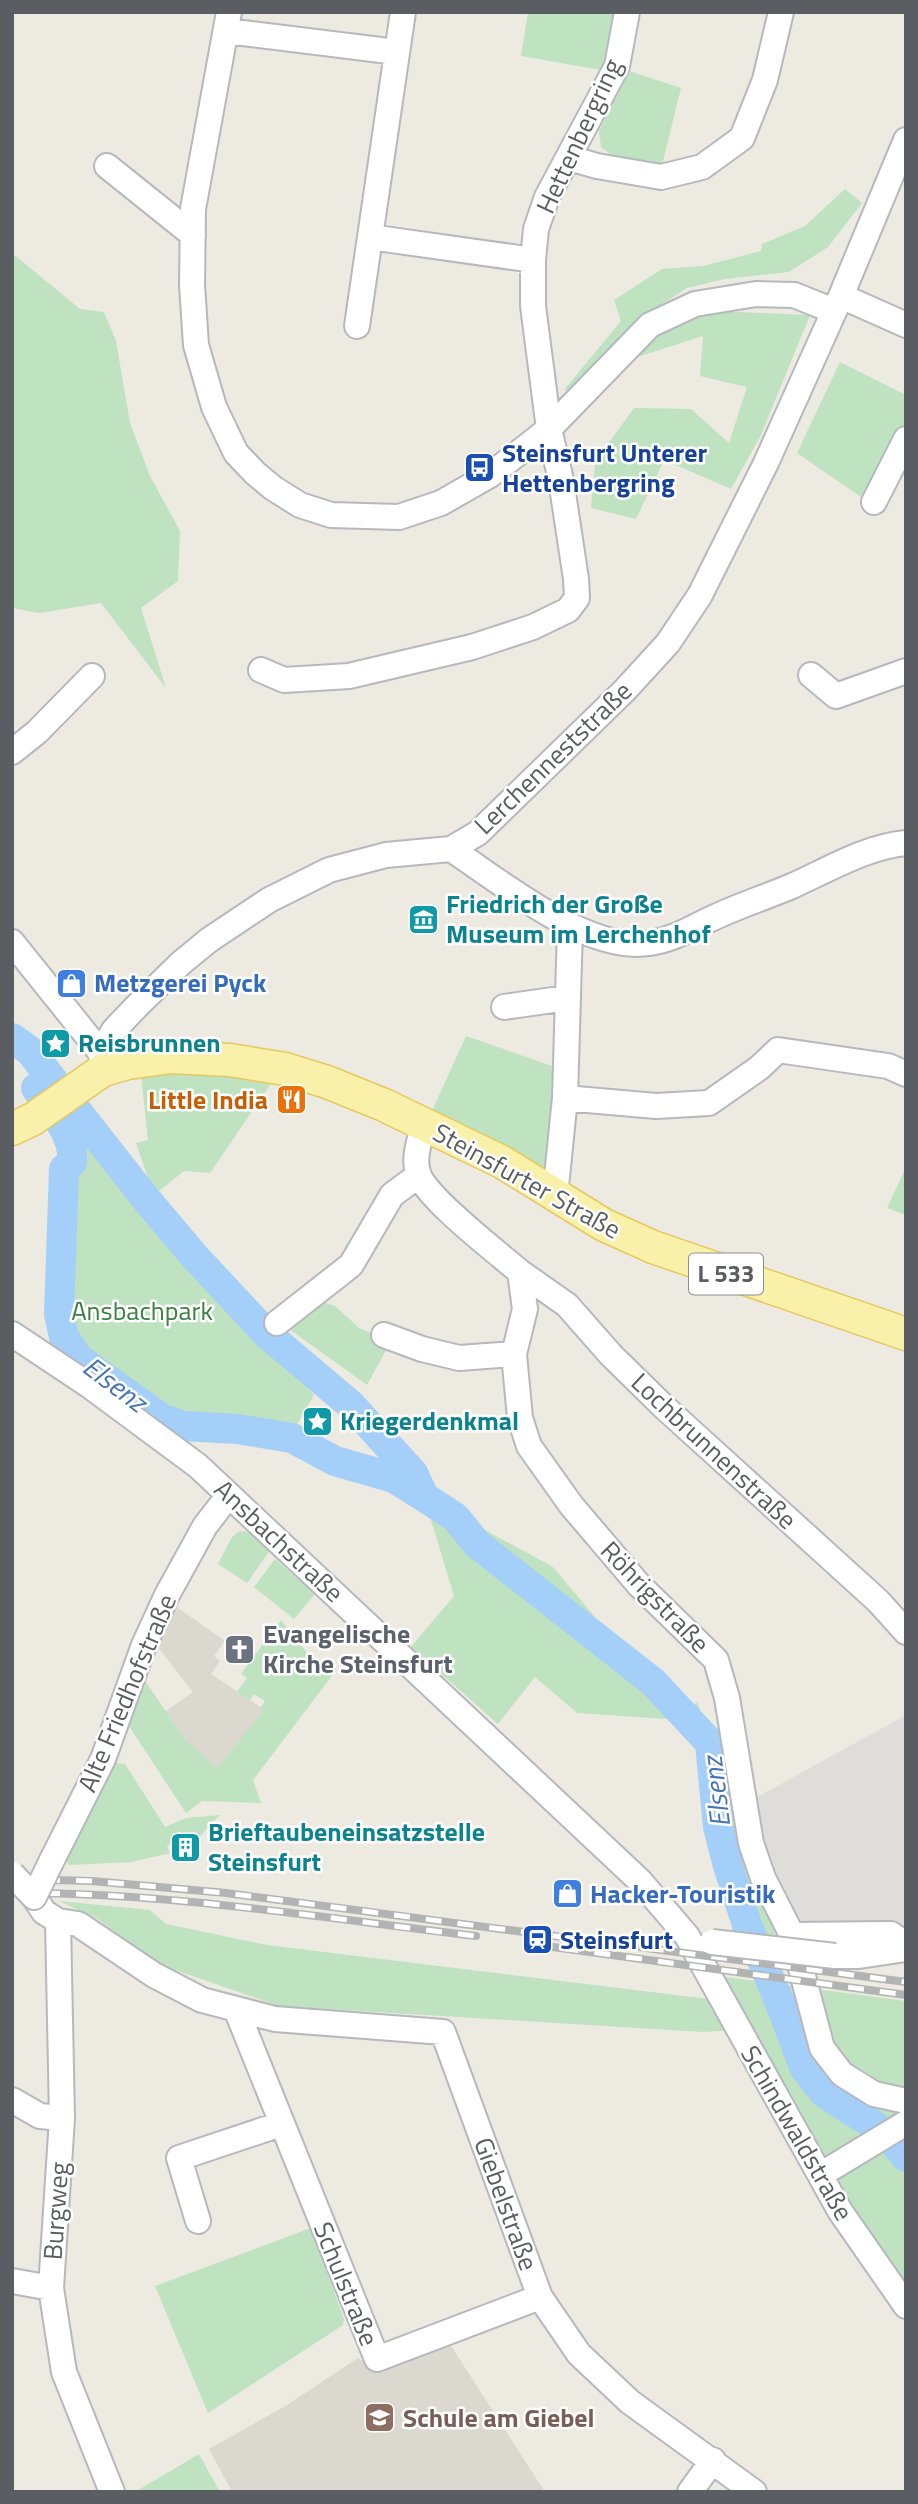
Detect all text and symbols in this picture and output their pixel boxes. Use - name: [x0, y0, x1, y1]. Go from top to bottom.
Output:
- street label: Hettenbergring: [526, 52, 631, 220]
- place label: Steinsfurt Unterer Hettenbergring: [502, 433, 708, 502]
- bus stop icon: Steinsfurt Unterer Hettenbergring: [462, 451, 496, 485]
- street label: Lerchenneststraße: [465, 672, 640, 843]
- place label: Friedrich der Große Museum im Lerchenhof: [446, 884, 711, 953]
- museum icon: Friedrich der Große Museum im Lerchenhof: [406, 902, 440, 936]
- place label: Metzgerei Pyck: [94, 963, 267, 1002]
- shop icon: Metzgerei Pyck: [54, 966, 88, 1000]
- place label: Reisbrunnen: [78, 1023, 221, 1062]
- place icon: Reisbrunnen: [38, 1026, 72, 1060]
- place label: Little India: [148, 1080, 268, 1119]
- restaurant icon: Little India: [274, 1083, 308, 1117]
- street label: Steinsfurter Straße: [426, 1113, 628, 1248]
- road number: L 533: [689, 1254, 763, 1294]
- park label: Ansbachpark: [71, 1291, 213, 1330]
- water label: Elsenz: [74, 1345, 158, 1423]
- street label: Lochbrunnenstraße: [623, 1363, 806, 1538]
- place label: Kriegerdenkmal: [340, 1401, 519, 1440]
- place icon: Kriegerdenkmal: [300, 1404, 334, 1438]
- street label: Ansbachstraße: [206, 1470, 353, 1611]
- street label: Röhrigstraße: [592, 1532, 719, 1662]
- street label: Alte Friedhofstraße: [67, 1588, 186, 1798]
- place label: Evangelische Kirche Steinsfurt: [263, 1614, 453, 1683]
- church icon: Evangelische Kirche Steinsfurt: [223, 1632, 257, 1666]
- water label: Elsenz: [690, 1752, 741, 1830]
- place label: Brieftaubeneinsatzstelle Steinsfurt: [208, 1812, 485, 1881]
- building icon: Brieftaubeneinsatzstelle Steinsfurt: [168, 1830, 202, 1864]
- place label: Hacker-Touristik: [590, 1874, 776, 1913]
- shop icon: Hacker-Touristik: [550, 1877, 584, 1911]
- place label: Steinsfurt: [560, 1920, 673, 1959]
- station icon: Steinsfurt: [520, 1923, 554, 1957]
- street label: Schindwaldstraße: [731, 2038, 863, 2228]
- street label: Giebelstraße: [464, 2132, 549, 2276]
- street label: Burgweg: [33, 2161, 78, 2261]
- street label: Schulstraße: [304, 2216, 389, 2352]
- place label: Schule am Giebel: [403, 2398, 595, 2437]
- school or university icon: Schule am Giebel: [363, 2401, 397, 2435]

